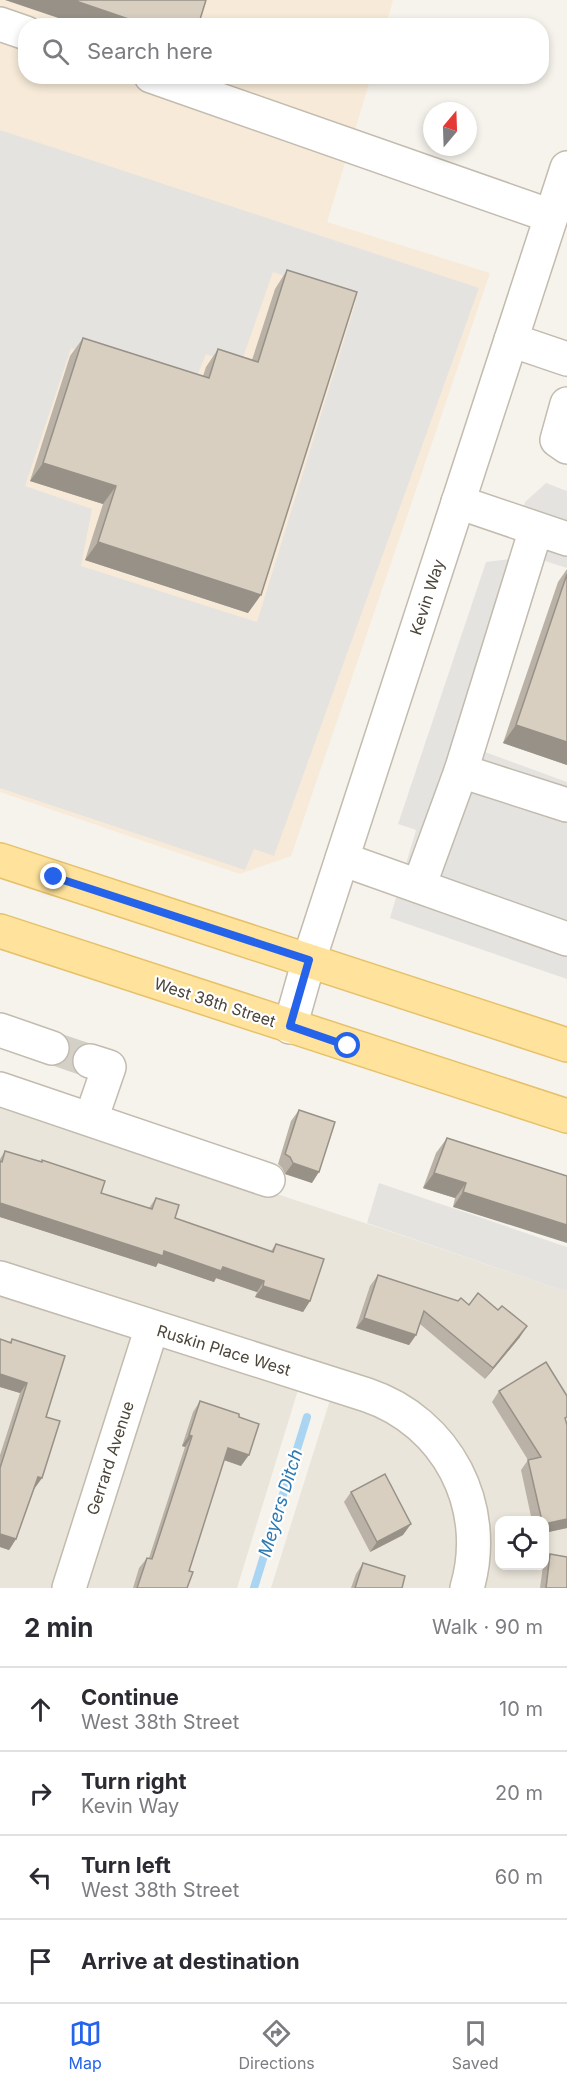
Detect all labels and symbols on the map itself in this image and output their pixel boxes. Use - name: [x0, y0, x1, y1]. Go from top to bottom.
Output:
- north arrow: [423, 102, 477, 156]
- street label: Kevin Way: [405, 557, 449, 637]
- route end: [40, 863, 66, 889]
- street label: West 38th Street: [152, 973, 278, 1031]
- route start: [334, 1032, 360, 1058]
- street label: Ruskin Place West: [155, 1320, 293, 1380]
- street label: Gerrard Avenue: [82, 1398, 138, 1518]
- water label: Meyers Ditch: [254, 1446, 306, 1560]

